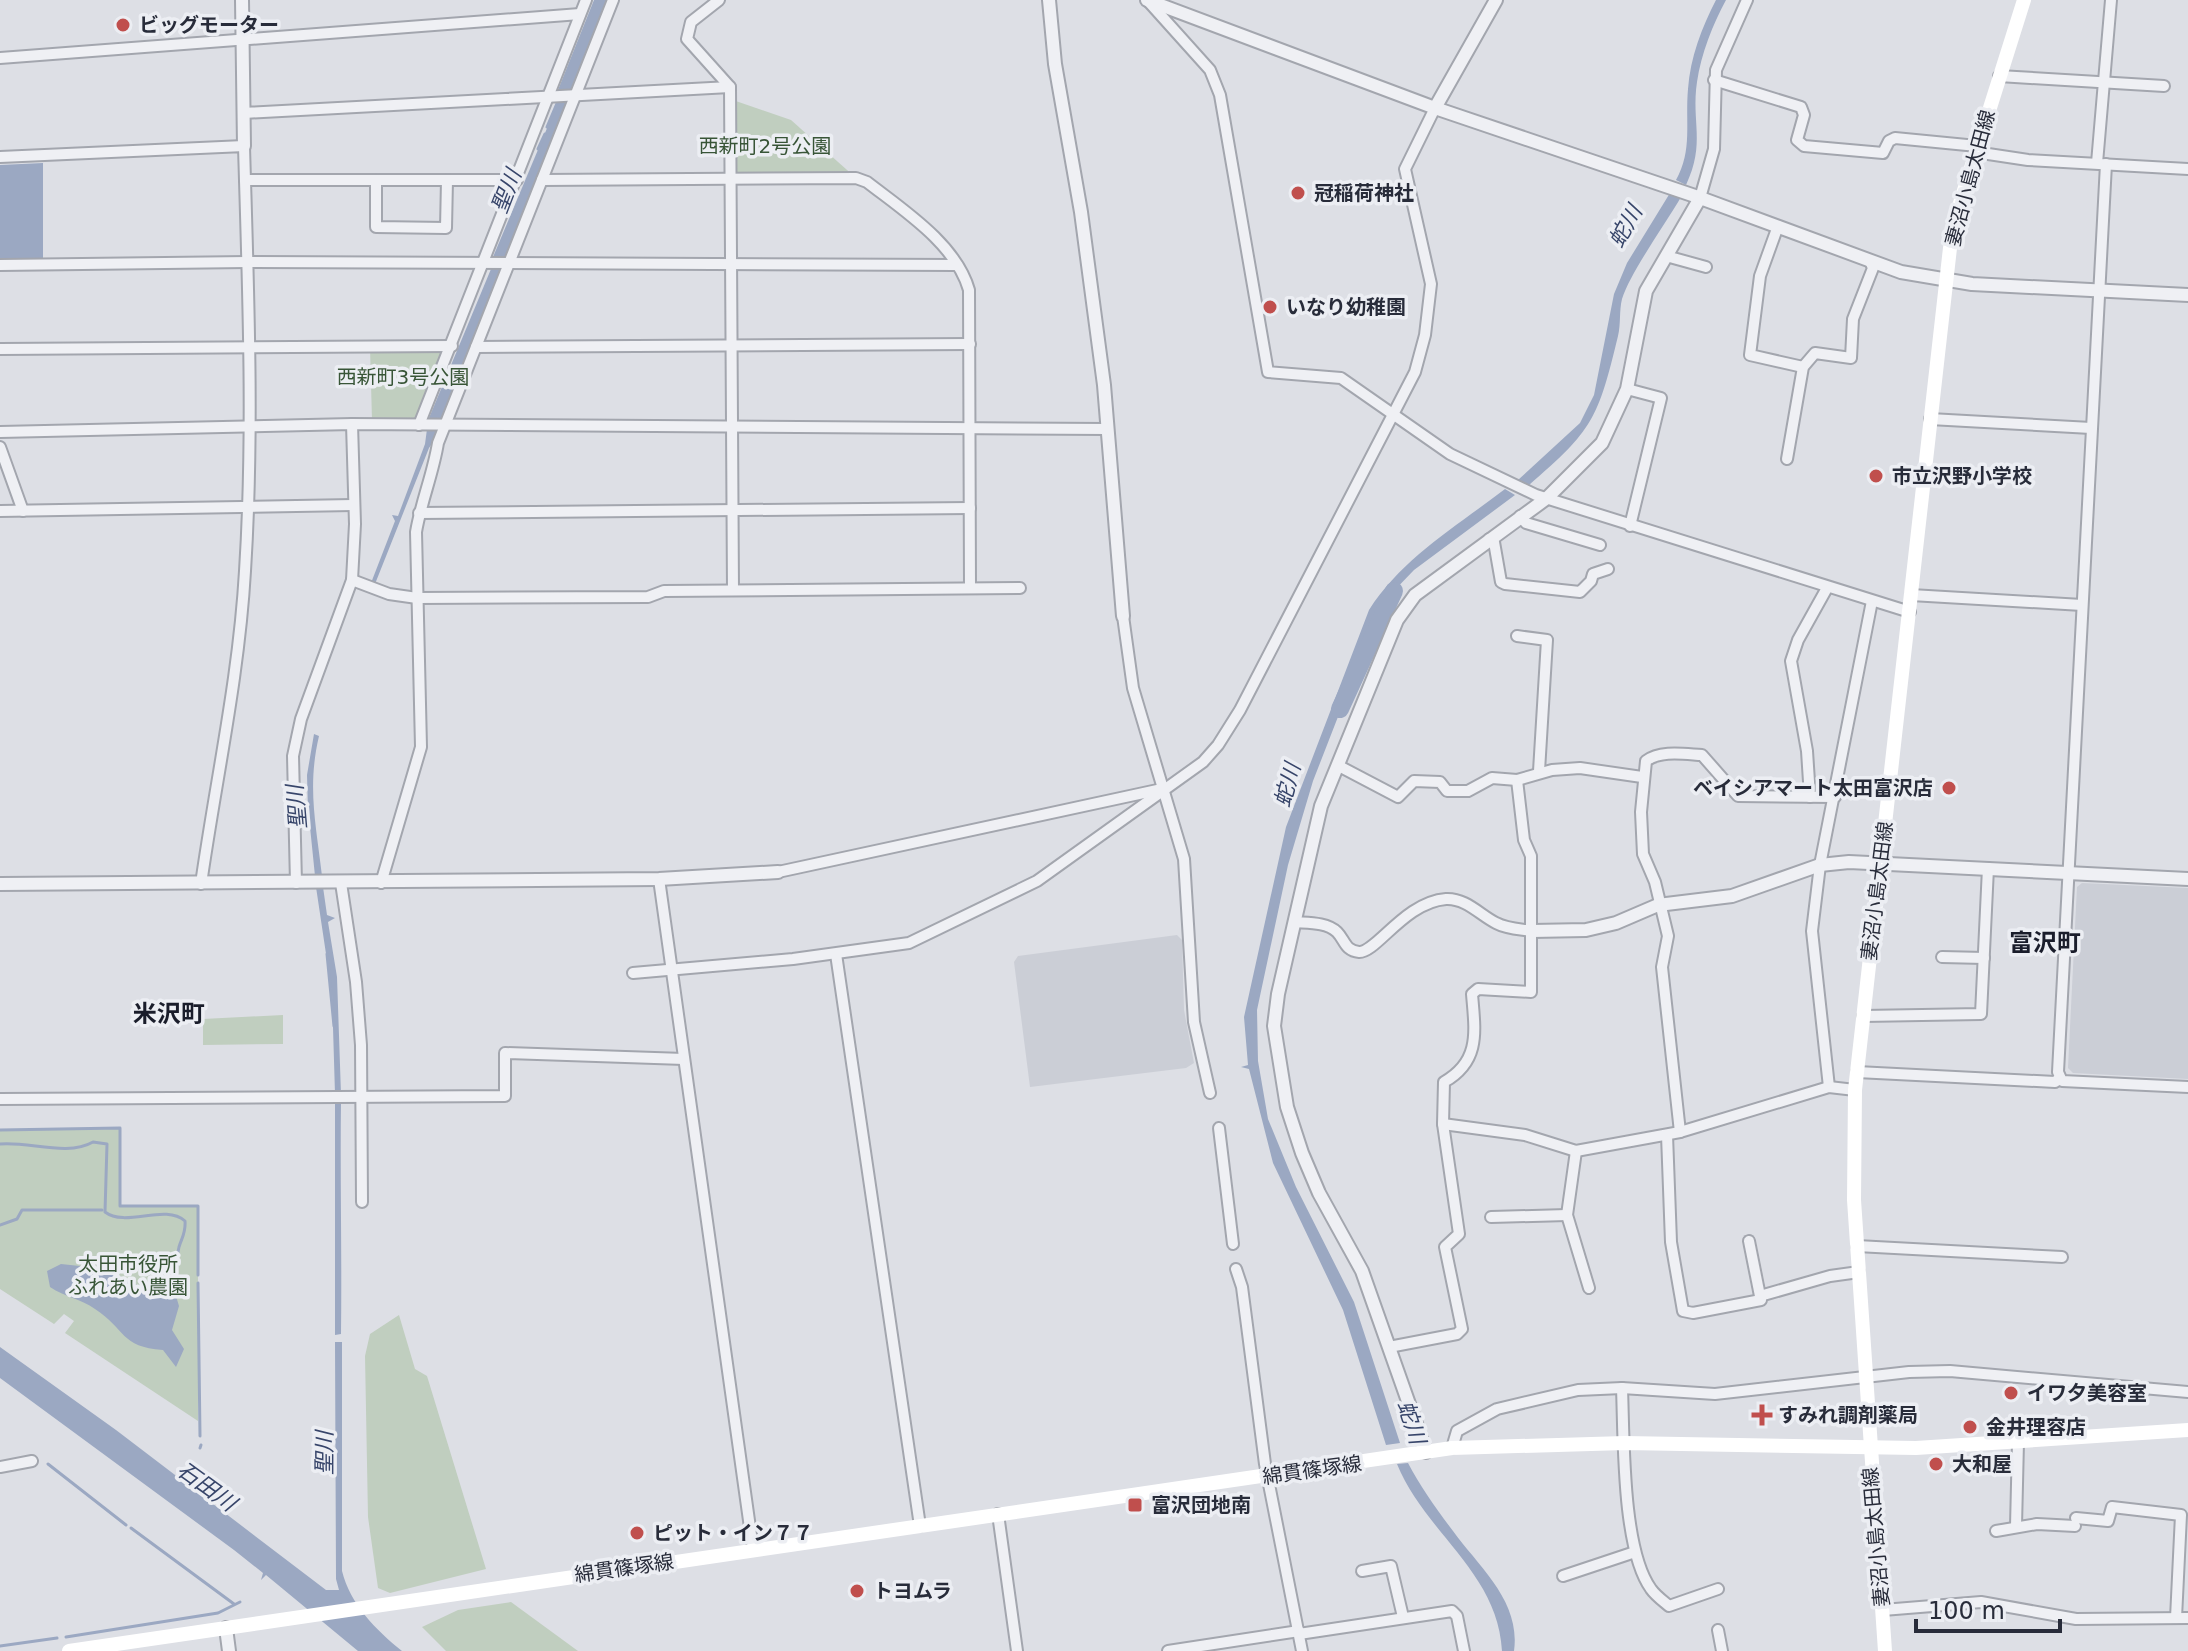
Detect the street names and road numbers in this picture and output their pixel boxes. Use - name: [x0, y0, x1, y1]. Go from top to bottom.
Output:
- street label: 妻沼小島太田線: [1940, 107, 2000, 249]
- street label: 妻沼小島太田線: [1857, 820, 1897, 962]
- street label: 綿貫篠塚線: [1261, 1451, 1363, 1489]
- street label: 妻沼小島太田線: [1858, 1466, 1894, 1608]
- street label: 綿貫篠塚線: [573, 1549, 675, 1587]

